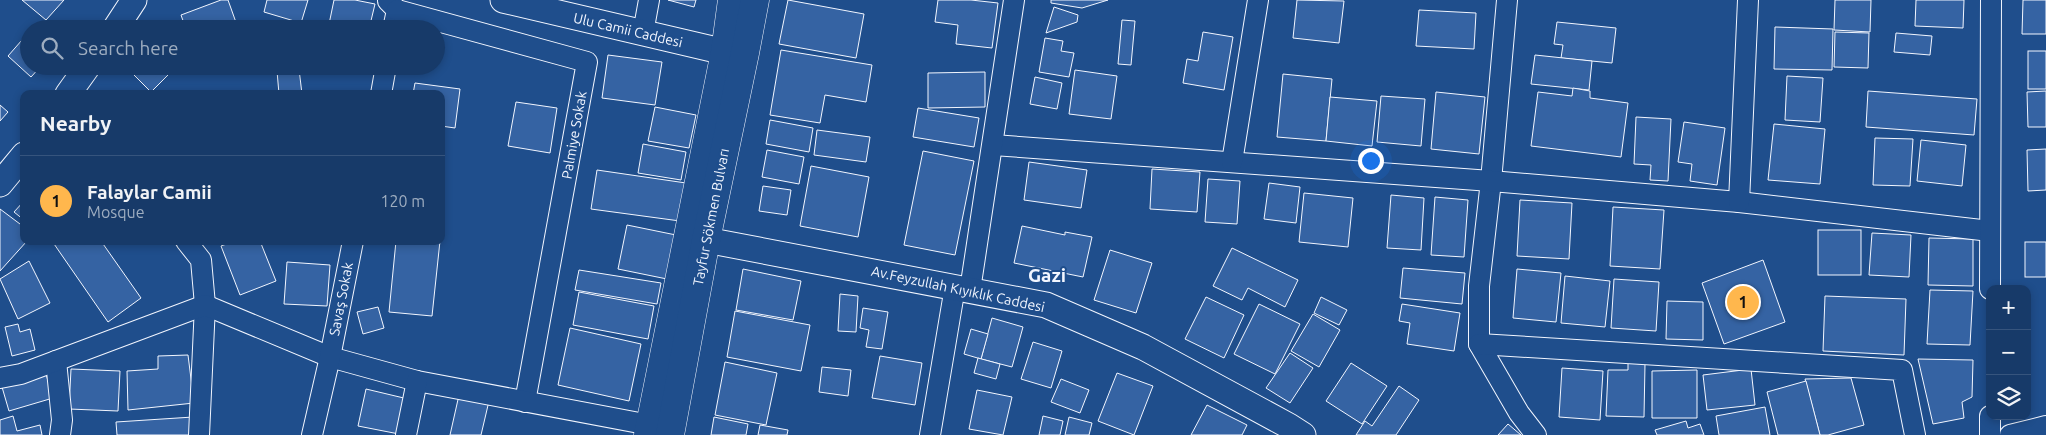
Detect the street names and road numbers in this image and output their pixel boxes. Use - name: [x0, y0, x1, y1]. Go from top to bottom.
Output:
- street label: Ulu Camii Caddesi: [572, 10, 684, 50]
- street label: Palmiye Sokak: [558, 90, 590, 180]
- street label: Tayfur Sökmen Bulvarı: [690, 147, 732, 287]
- street label: Savaş Sokak: [326, 261, 356, 337]
- street label: Av.Feyzullah Kıyıklık Caddesi: [870, 263, 1046, 315]

